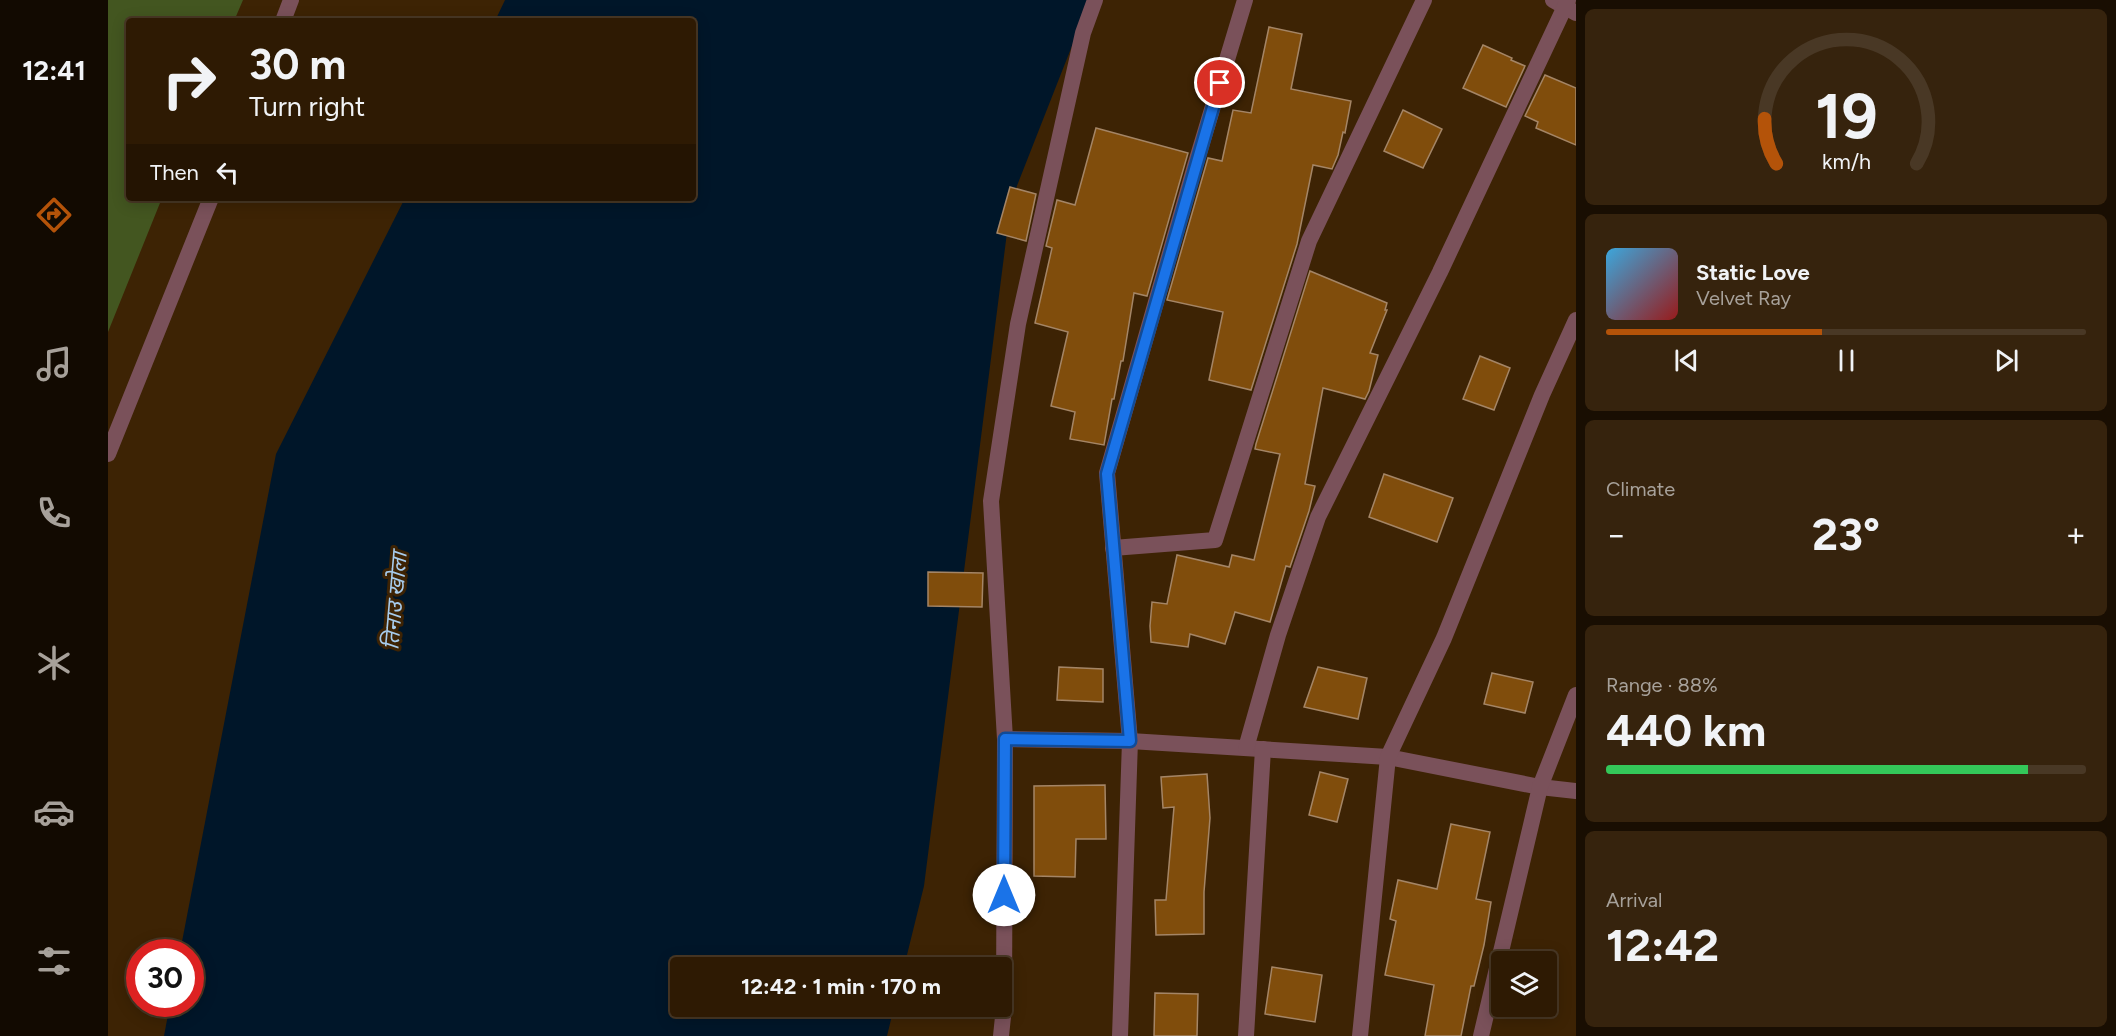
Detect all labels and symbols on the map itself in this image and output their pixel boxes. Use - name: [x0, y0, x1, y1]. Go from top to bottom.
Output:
- pin: [1194, 57, 1245, 108]
- water label: तिनाउ खोला: [377, 547, 413, 651]
- position arrow: [972, 863, 1036, 927]
- speed limit sign: 30: [126, 939, 204, 1017]

